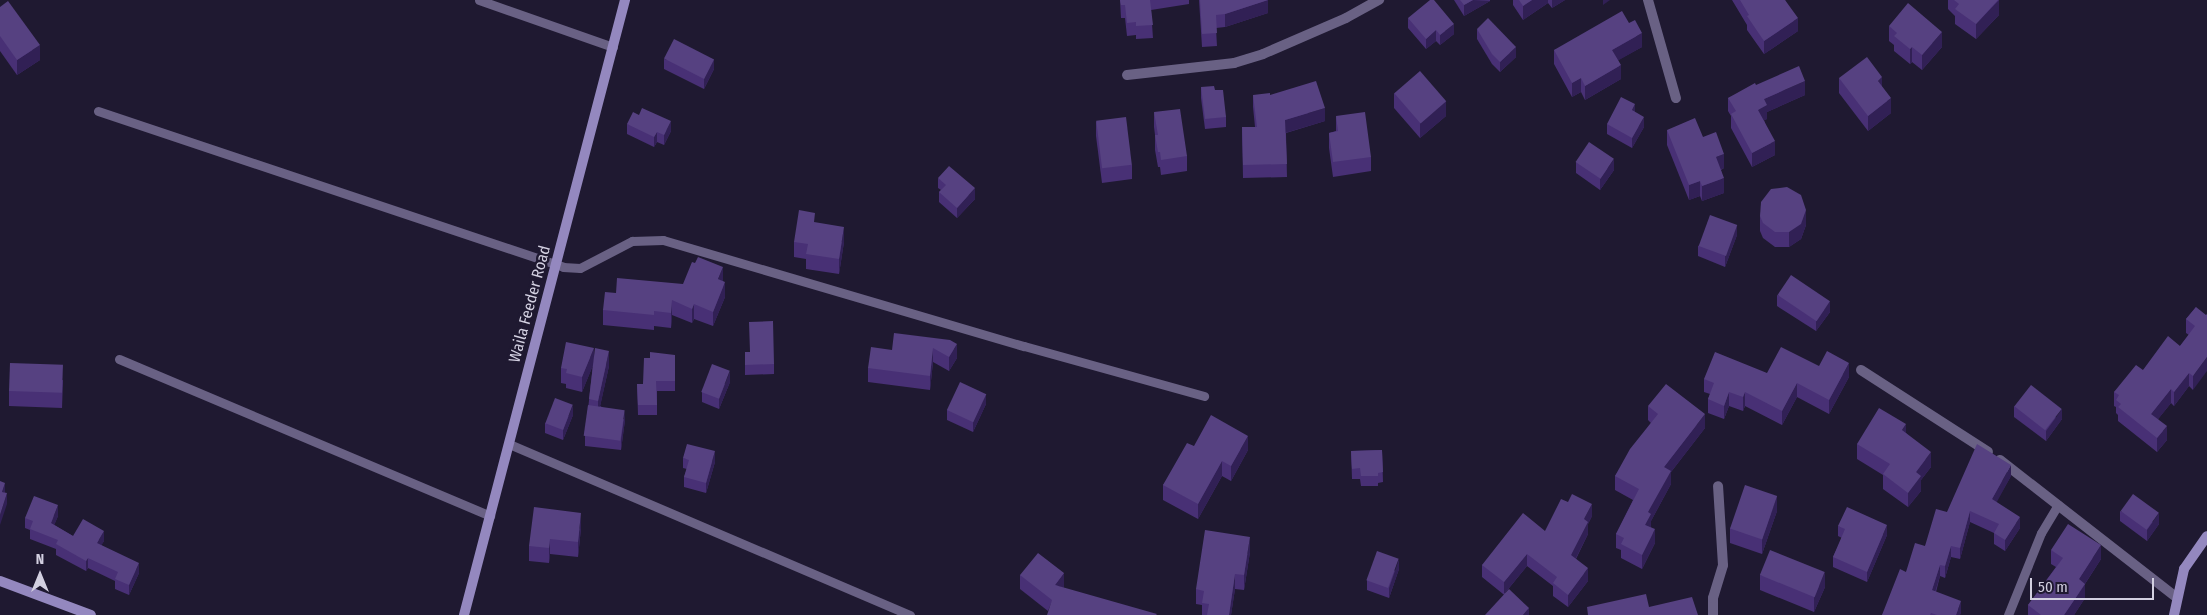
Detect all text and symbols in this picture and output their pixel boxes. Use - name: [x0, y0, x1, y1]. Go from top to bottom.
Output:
- street label: Waila Feeder Road: [505, 243, 555, 365]
- north arrow: [15, 550, 65, 600]
- text: N: [36, 551, 44, 568]
- scale bar: [2032, 568, 2156, 600]
- text: 50 m: [2038, 578, 2068, 596]

